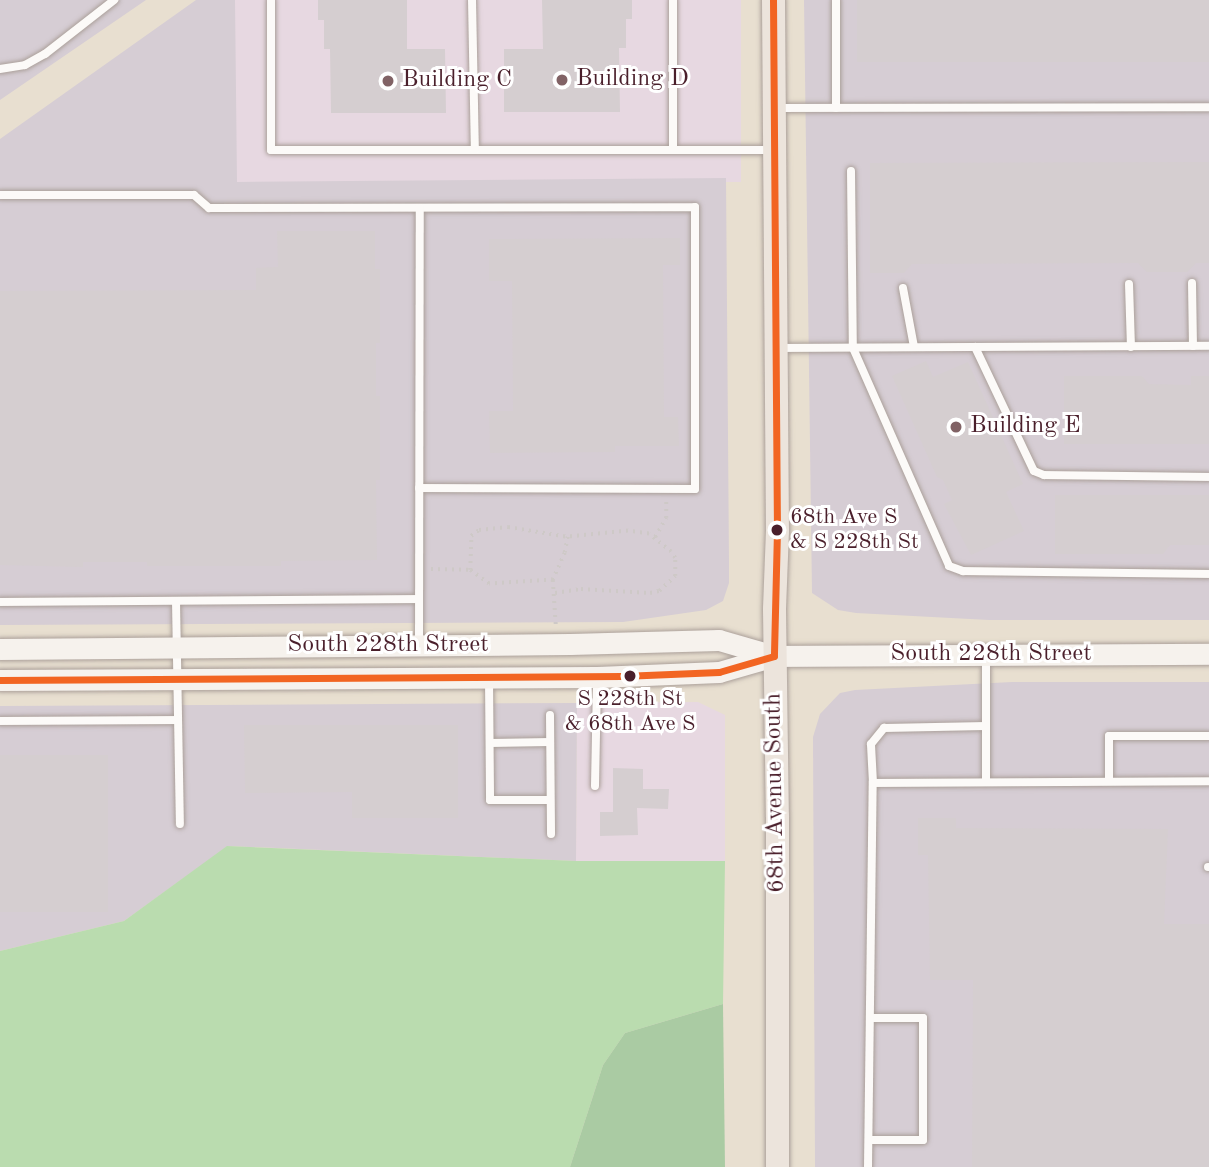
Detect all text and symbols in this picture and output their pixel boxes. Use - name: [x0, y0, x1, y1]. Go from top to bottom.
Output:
- place label: Building D: [576, 66, 689, 94]
- place label: Building C: [402, 67, 512, 95]
- marker: Building D: [554, 72, 570, 88]
- marker: Building C: [380, 73, 396, 89]
- place label: Building E: [970, 413, 1081, 441]
- marker: Building E: [948, 419, 964, 435]
- place label: 68th Ave S & S 228th St: [790, 504, 919, 556]
- marker: 68th Ave S & S 228th St: [770, 523, 784, 537]
- street label: South 228th Street: [287, 632, 489, 660]
- street label: South 228th Street: [890, 641, 1092, 669]
- marker: S 228th St & 68th Ave S: [623, 669, 637, 683]
- place label: S 228th St & 68th Ave S: [565, 686, 695, 738]
- street label: 68th Avenue South: [760, 693, 792, 893]

